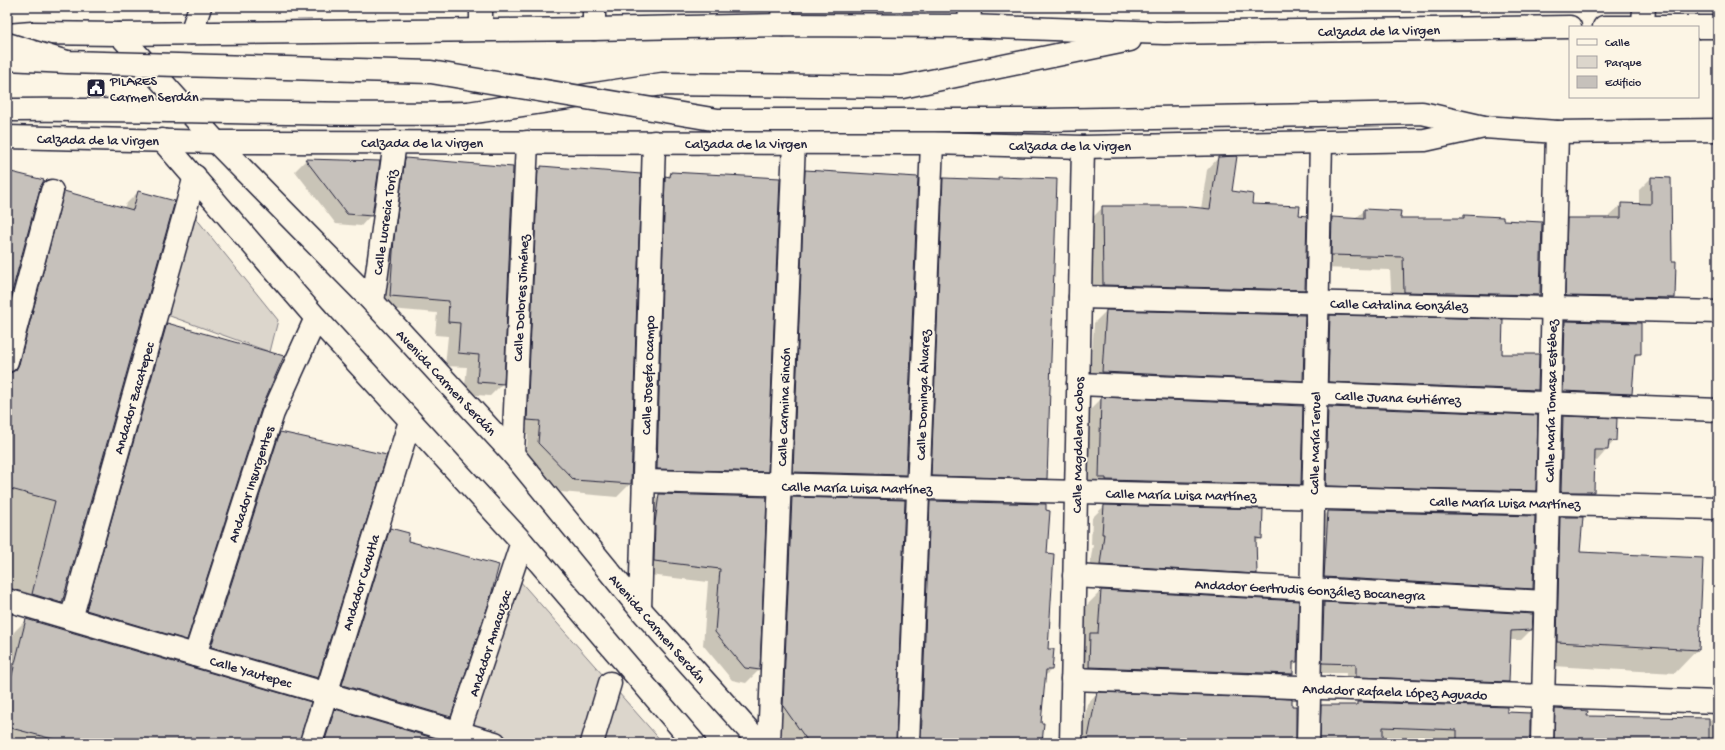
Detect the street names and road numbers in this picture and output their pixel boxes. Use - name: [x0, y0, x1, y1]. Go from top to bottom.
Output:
- street label: Calzada de la Virgen: [1318, 23, 1441, 42]
- street label: Calzada de la Virgen: [37, 132, 160, 151]
- street label: Calzada de la Virgen: [361, 136, 483, 153]
- street label: Calzada de la Virgen: [685, 137, 807, 154]
- street label: Calzada de la Virgen: [1009, 139, 1131, 156]
- street label: Calle Lucrecia Toriz: [371, 168, 402, 276]
- street label: Calle Dolores Jiménez: [511, 233, 534, 362]
- street label: Calle Catalina González: [1330, 297, 1469, 316]
- street label: Calle Josefa Ocampo: [639, 315, 660, 435]
- street label: Calle María Tomasa Estébez: [1543, 319, 1562, 483]
- street label: Avenida Carmen Serdán: [391, 327, 499, 441]
- street label: Calle Dominga Álvarez: [914, 329, 935, 461]
- street label: Andador Zacatepec: [111, 340, 160, 457]
- street label: Calle Carmina Rincón: [775, 347, 796, 467]
- street label: Calle Magdalena Cobos: [1070, 376, 1089, 513]
- street label: Calle Juana Gutiérrez: [1335, 389, 1462, 410]
- street label: Calle María Teruel: [1307, 391, 1326, 495]
- street label: Andador Insurgentes: [226, 424, 279, 545]
- street label: Calle María Luisa Martínez: [781, 480, 933, 499]
- street label: Calle María Luisa Martínez: [1105, 487, 1257, 506]
- street label: Calle María Luisa Martínez: [1429, 495, 1581, 514]
- street label: Andador Cuautla: [340, 531, 385, 633]
- street label: Avenida Carmen Serdán: [604, 571, 708, 688]
- street label: Andador Gertrudis González Bocanegra: [1194, 577, 1427, 606]
- street label: Andador Amacuzac: [466, 587, 517, 699]
- street label: Calle Yautepec: [207, 654, 295, 694]
- street label: Andador Rafaela López Aguado: [1302, 682, 1488, 705]

